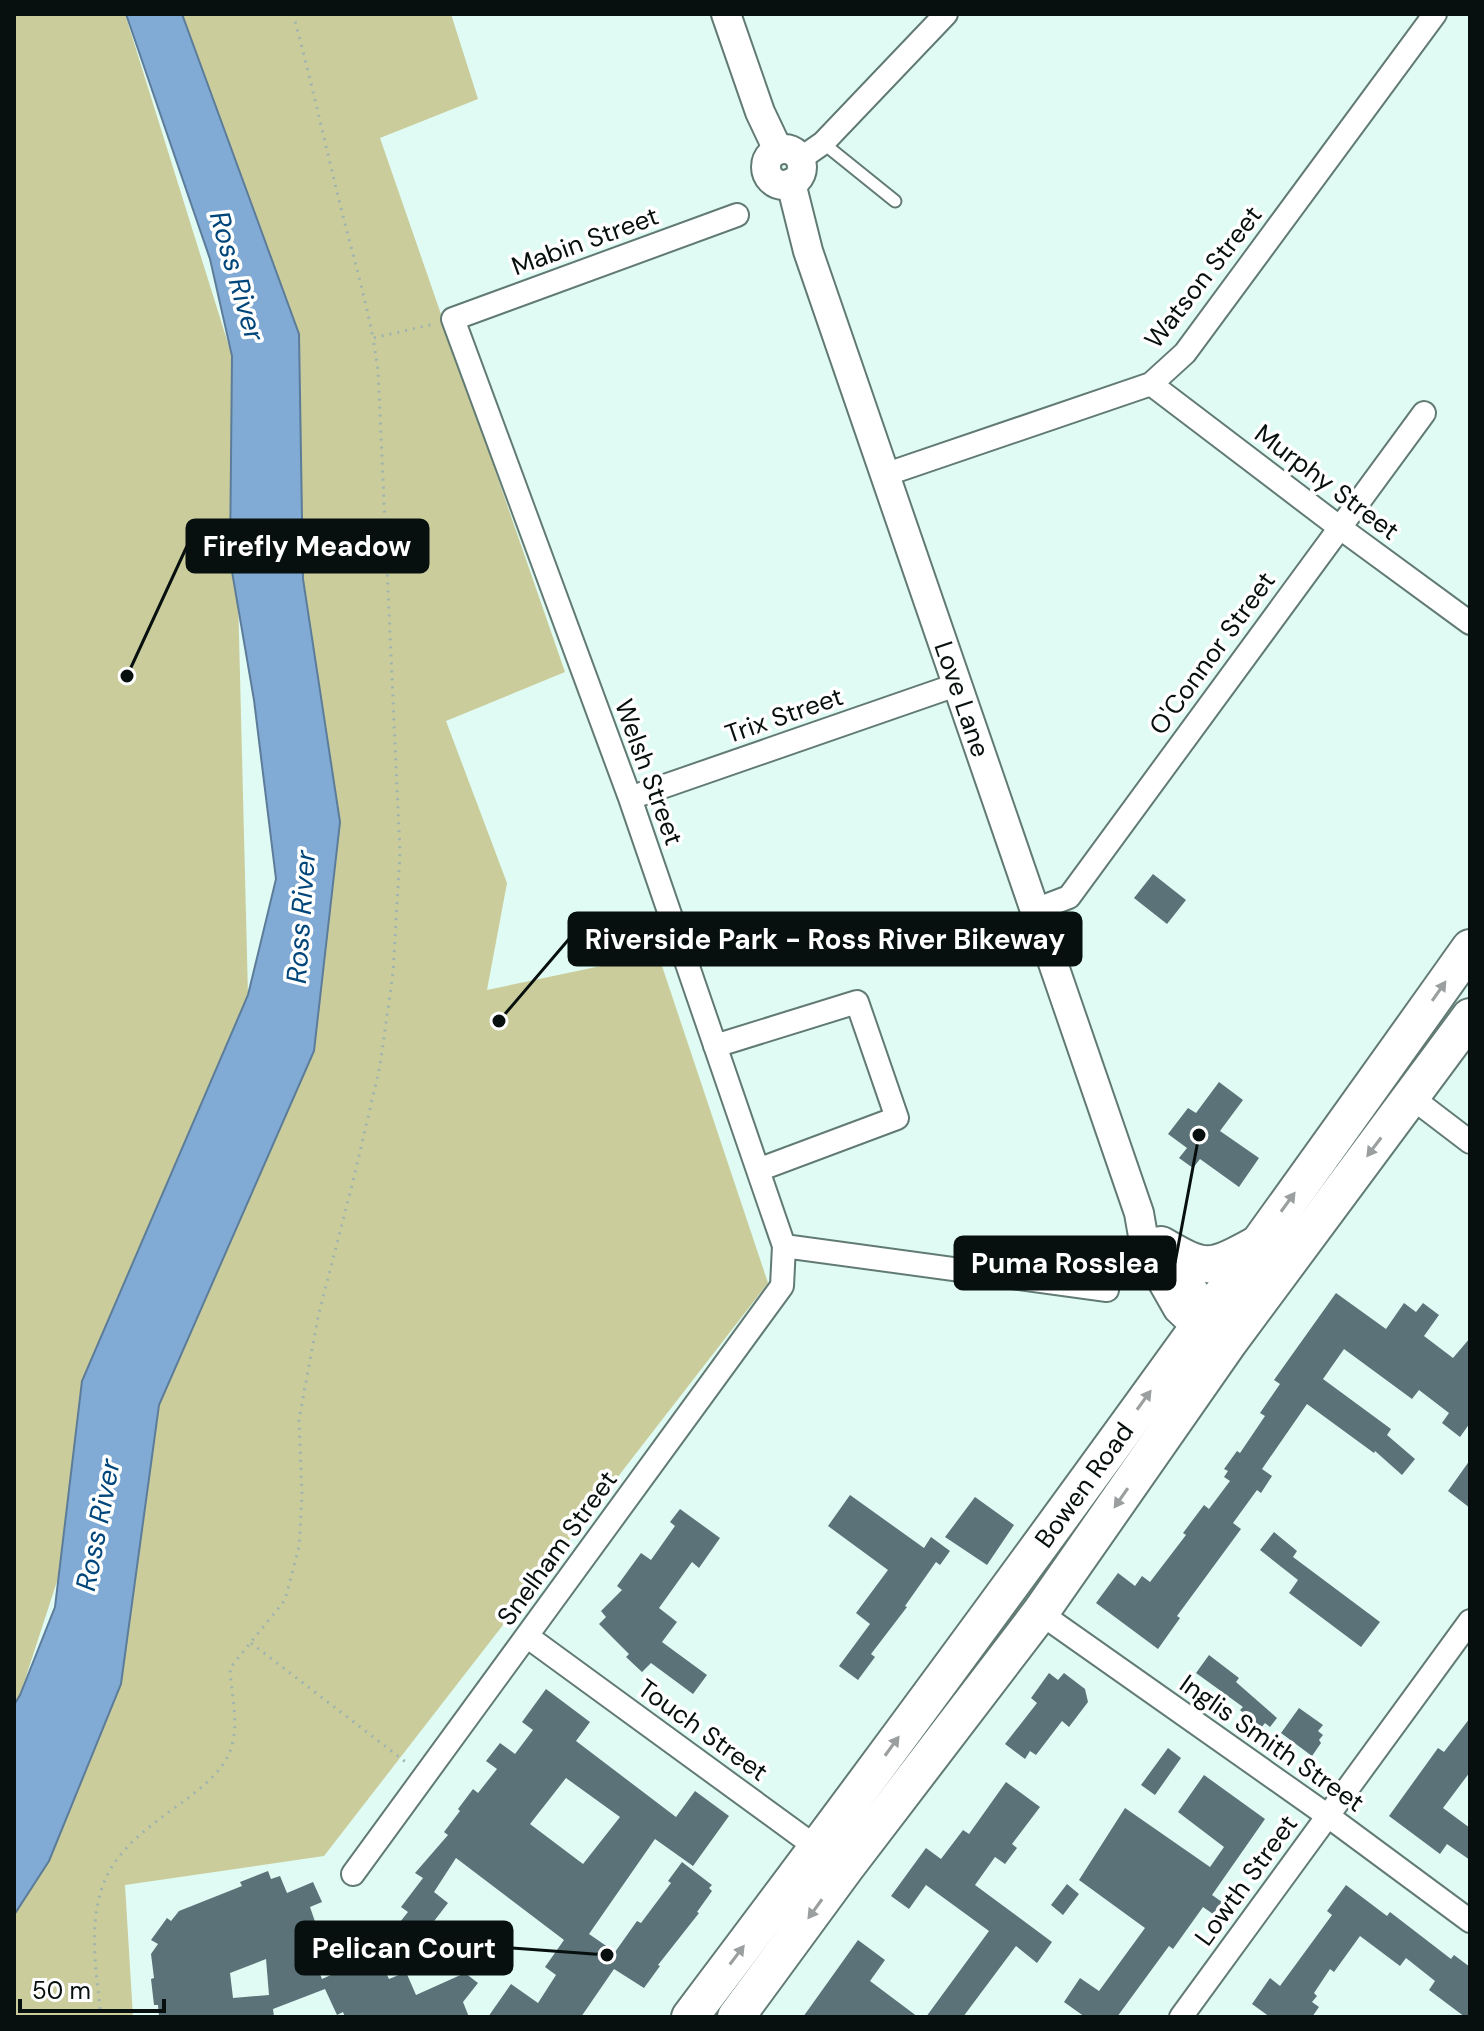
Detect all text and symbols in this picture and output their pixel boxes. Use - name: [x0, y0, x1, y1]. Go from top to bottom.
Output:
- street label: Mabin Street: [507, 199, 663, 283]
- street label: Watson Street: [1137, 199, 1269, 355]
- water label: Ross River: [201, 207, 273, 346]
- street label: Murphy Street: [1248, 417, 1406, 547]
- callout: Firefly Meadow: [187, 520, 428, 572]
- text: Firefly Meadow: [203, 528, 411, 565]
- street label: O'Connor Street: [1141, 565, 1283, 741]
- street label: Love Lane: [927, 637, 998, 762]
- street label: Trix Street: [721, 679, 847, 751]
- street label: Welsh Street: [607, 694, 691, 850]
- water label: Ross River: [278, 849, 324, 985]
- callout: Riverside Park - Ross River Bikeway: [569, 913, 1081, 965]
- text: Riverside Park - Ross River Bikeway: [585, 921, 1065, 958]
- one-way arrow: [1431, 981, 1447, 1002]
- one-way arrow: [1366, 1136, 1382, 1158]
- one-way arrow: [1280, 1192, 1295, 1213]
- callout: Puma Rosslea: [955, 1237, 1175, 1289]
- text: Puma Rosslea: [971, 1245, 1159, 1282]
- one-way arrow: [1136, 1390, 1152, 1411]
- street label: Bowen Road: [1027, 1416, 1141, 1555]
- water label: Ross River: [67, 1455, 129, 1594]
- street label: Snelham Street: [489, 1464, 625, 1632]
- one-way arrow: [1114, 1487, 1129, 1508]
- street label: Inglis Smith Street: [1173, 1667, 1371, 1819]
- street label: Touch Street: [631, 1671, 775, 1789]
- one-way arrow: [884, 1735, 900, 1757]
- street label: Lowth Street: [1187, 1808, 1305, 1952]
- one-way arrow: [808, 1898, 824, 1919]
- callout: Pelican Court: [296, 1922, 512, 1974]
- text: Pelican Court: [312, 1930, 496, 1967]
- one-way arrow: [728, 1945, 744, 1965]
- scale bar: [20, 1963, 164, 2013]
- text: 50 m: [32, 1975, 91, 2006]

